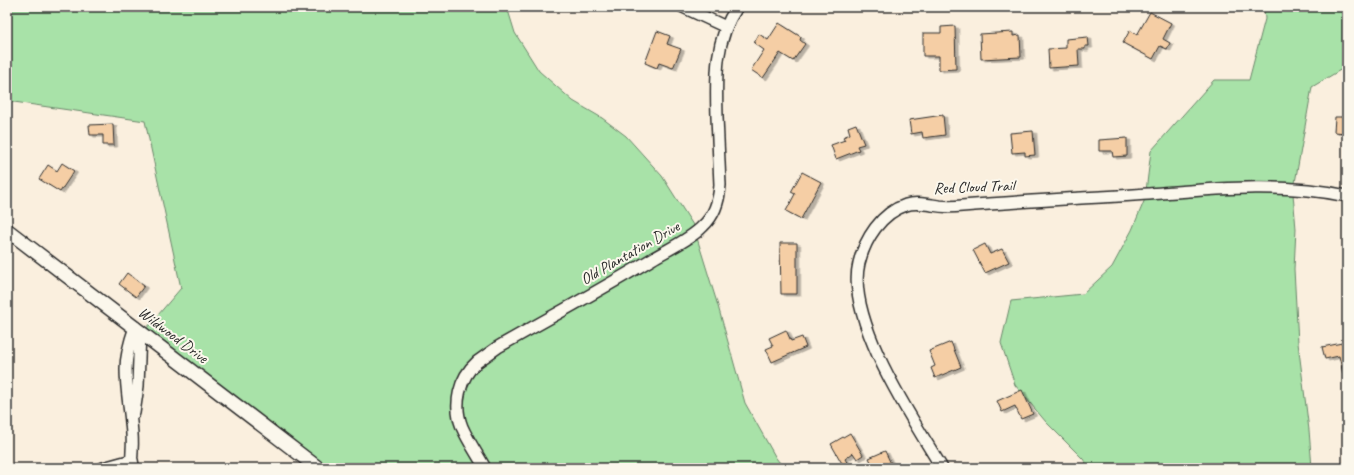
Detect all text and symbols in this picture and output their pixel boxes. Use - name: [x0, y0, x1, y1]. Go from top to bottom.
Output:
- street label: Red Cloud Trail: [933, 175, 1018, 198]
- street label: Old Plantation Drive: [577, 216, 684, 289]
- street label: Wildwood Drive: [134, 302, 213, 369]

